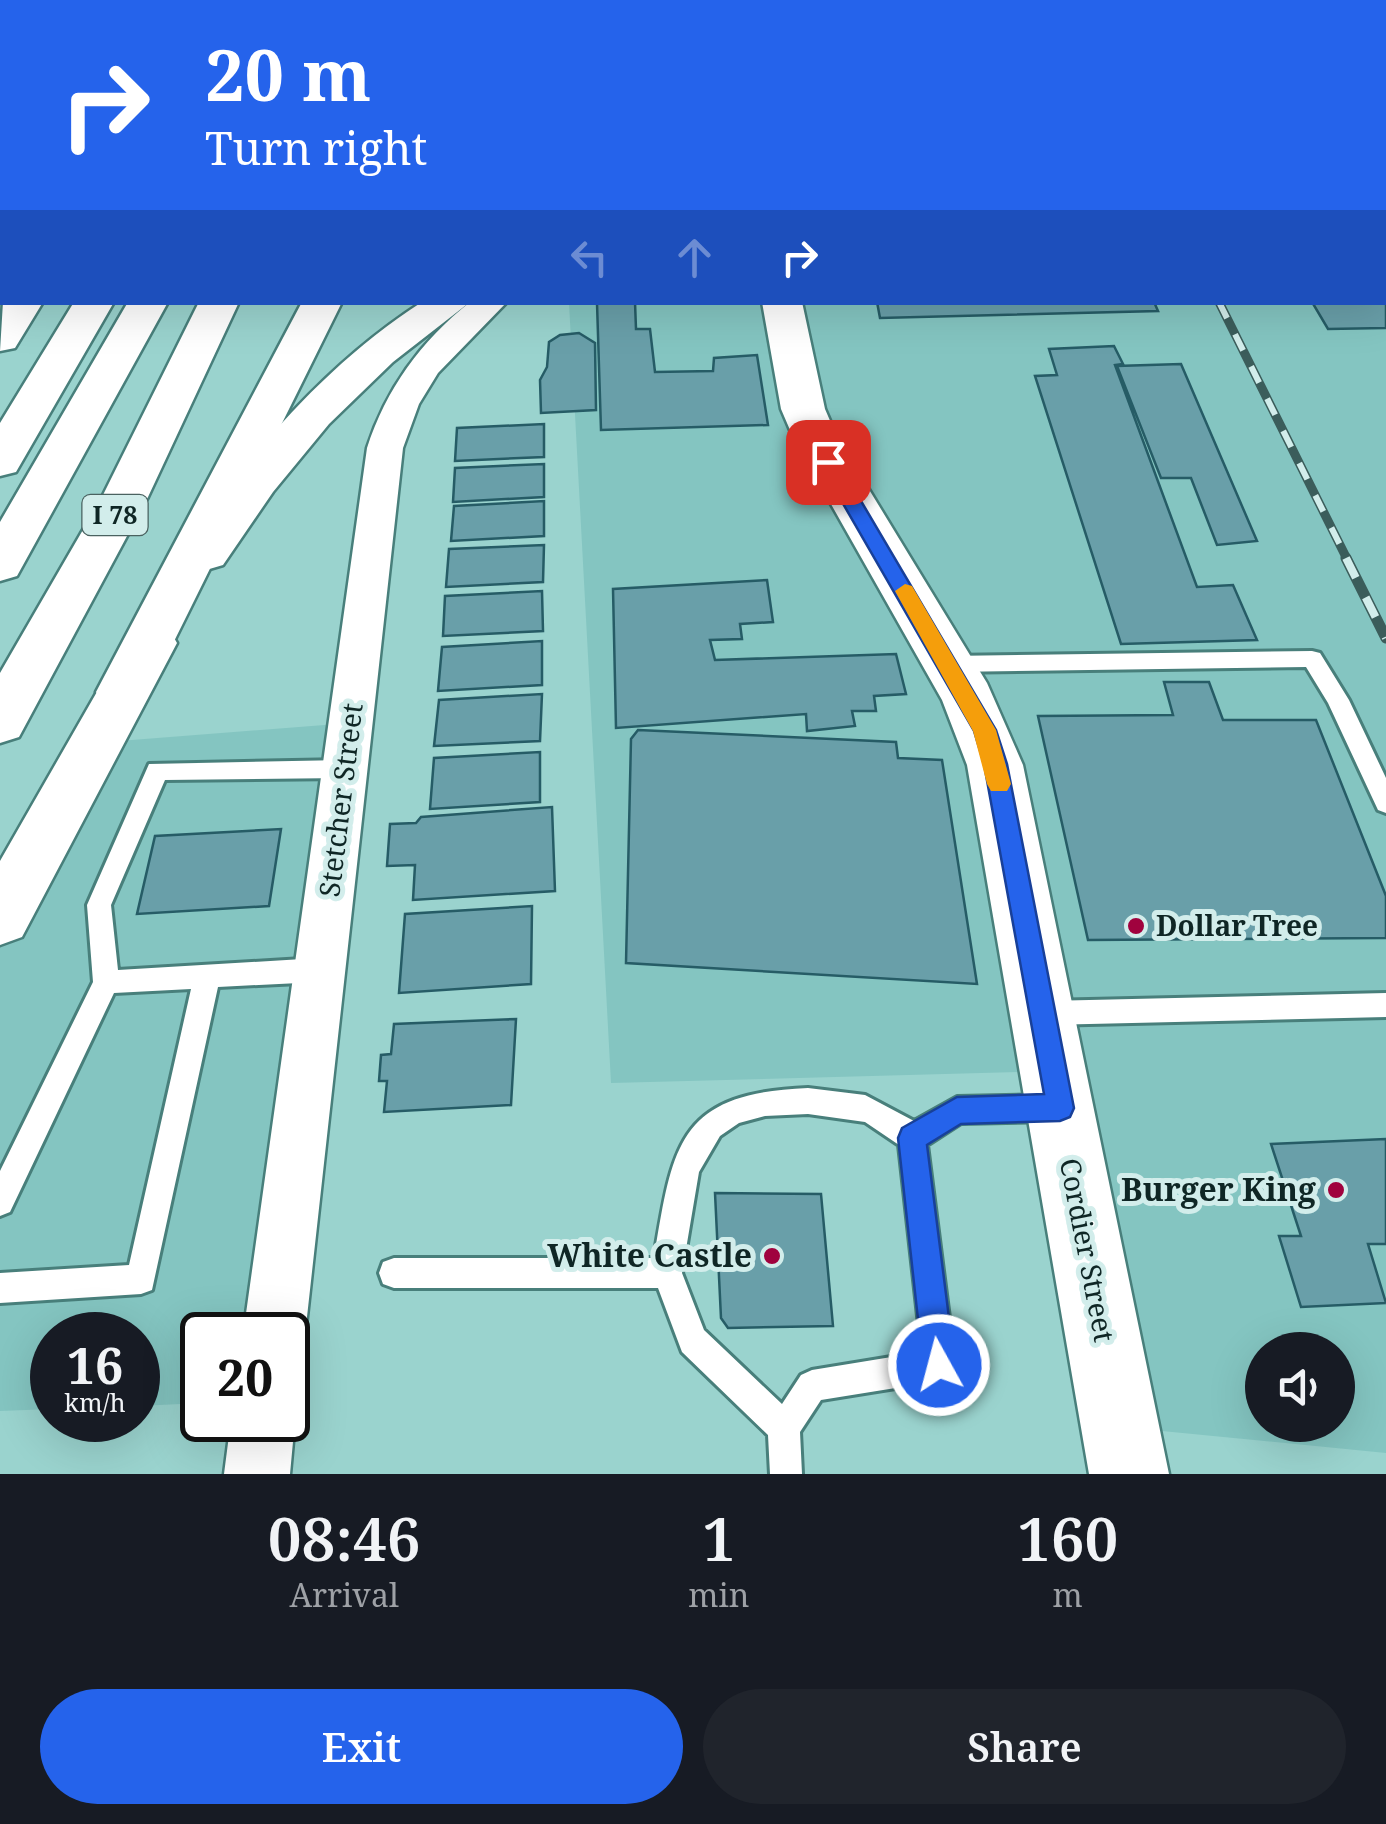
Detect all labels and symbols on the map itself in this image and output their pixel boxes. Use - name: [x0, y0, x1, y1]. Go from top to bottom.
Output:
- pin: [786, 420, 871, 505]
- road number: I 78: [82, 495, 148, 535]
- street label: Stetcher Street: [309, 701, 371, 899]
- place label: Dollar Tree: [1156, 906, 1318, 944]
- marker: Dollar Tree: [1125, 915, 1147, 937]
- street label: Cordier Street: [1052, 1155, 1124, 1345]
- place label: Burger King: [1121, 1167, 1316, 1210]
- marker: Burger King: [1325, 1179, 1347, 1201]
- place label: White Castle: [547, 1233, 752, 1276]
- marker: White Castle: [761, 1245, 783, 1267]
- speed limit sign: 20: [180, 1312, 310, 1442]
- position arrow: [887, 1313, 991, 1417]

